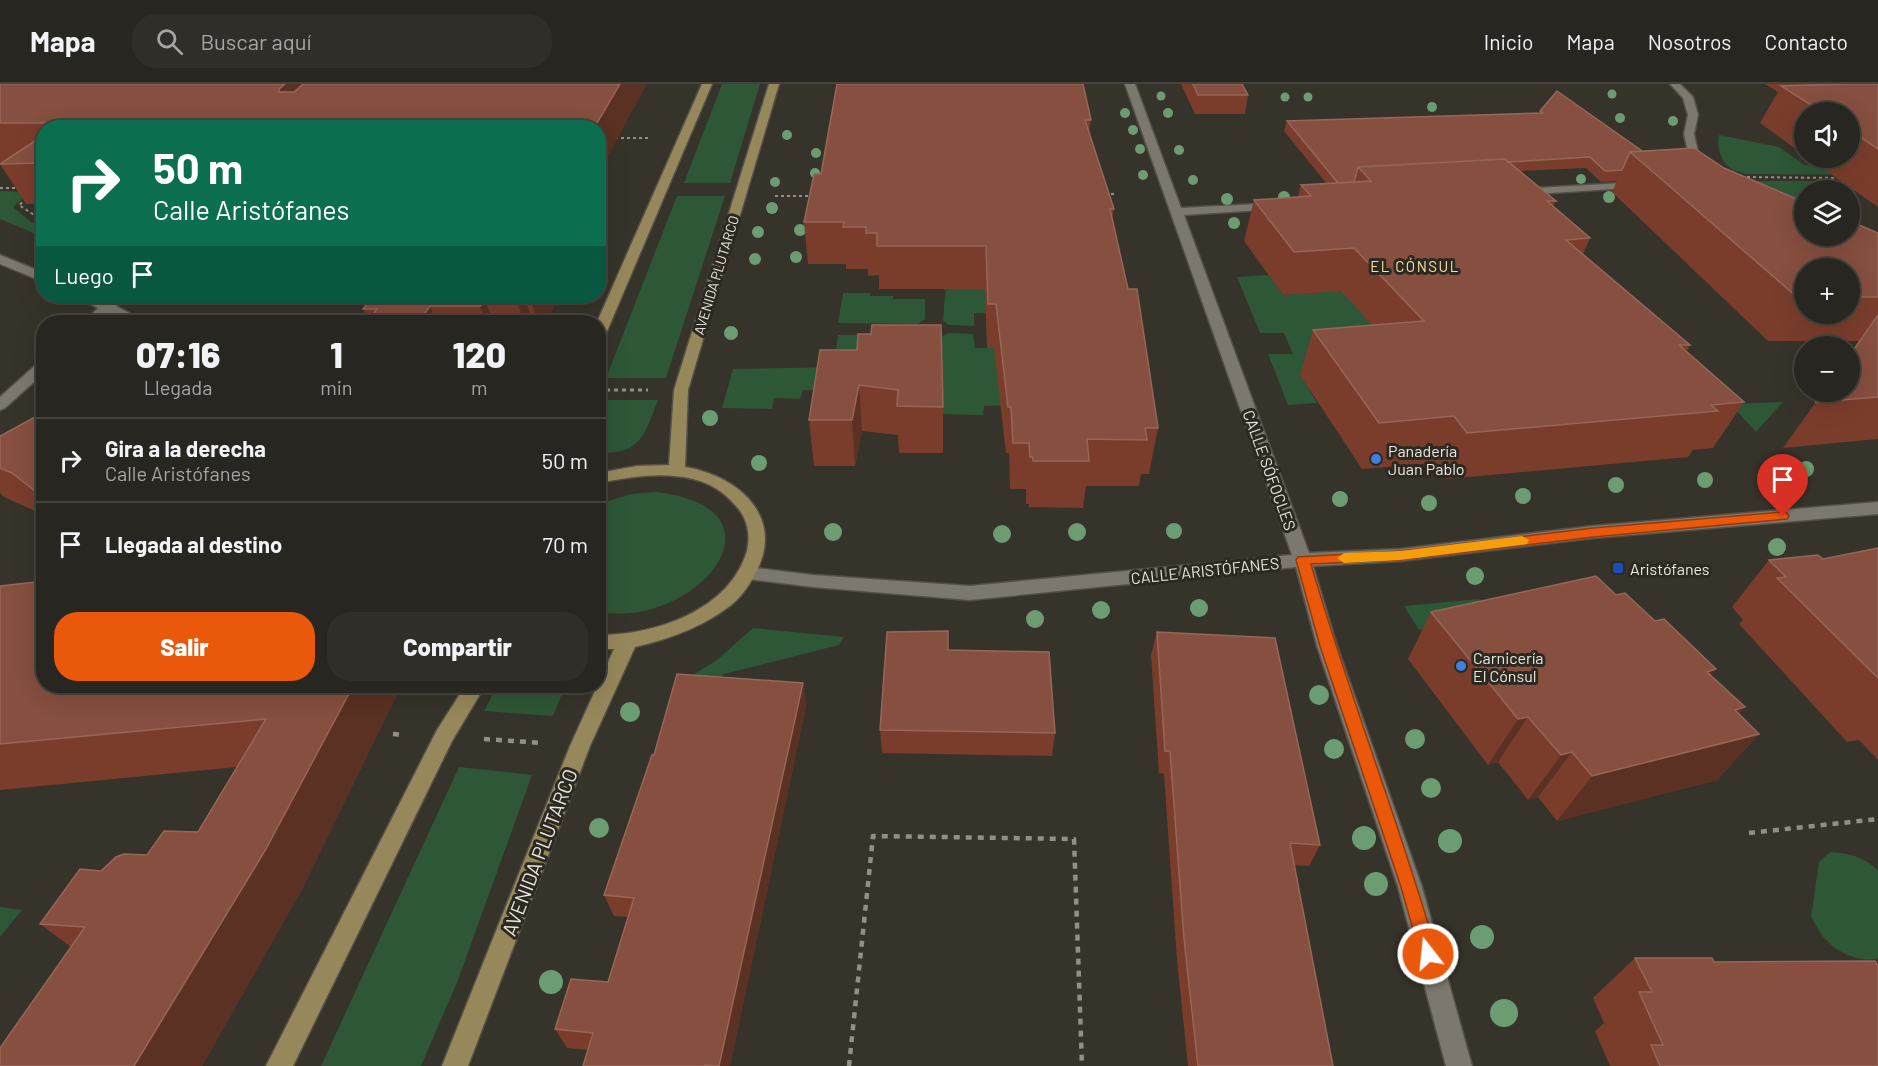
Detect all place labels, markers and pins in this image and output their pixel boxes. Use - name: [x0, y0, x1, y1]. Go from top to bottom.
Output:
- place label: Panadería Juan Pablo: [1388, 441, 1465, 478]
- marker: Panadería Juan Pablo: [1369, 452, 1383, 466]
- pin: [1757, 454, 1808, 516]
- place label: Aristófanes: [1630, 559, 1710, 578]
- marker: Aristófanes: [1611, 561, 1625, 575]
- place label: Carnicería El Cónsul: [1473, 648, 1544, 685]
- marker: Carnicería El Cónsul: [1454, 659, 1468, 673]

